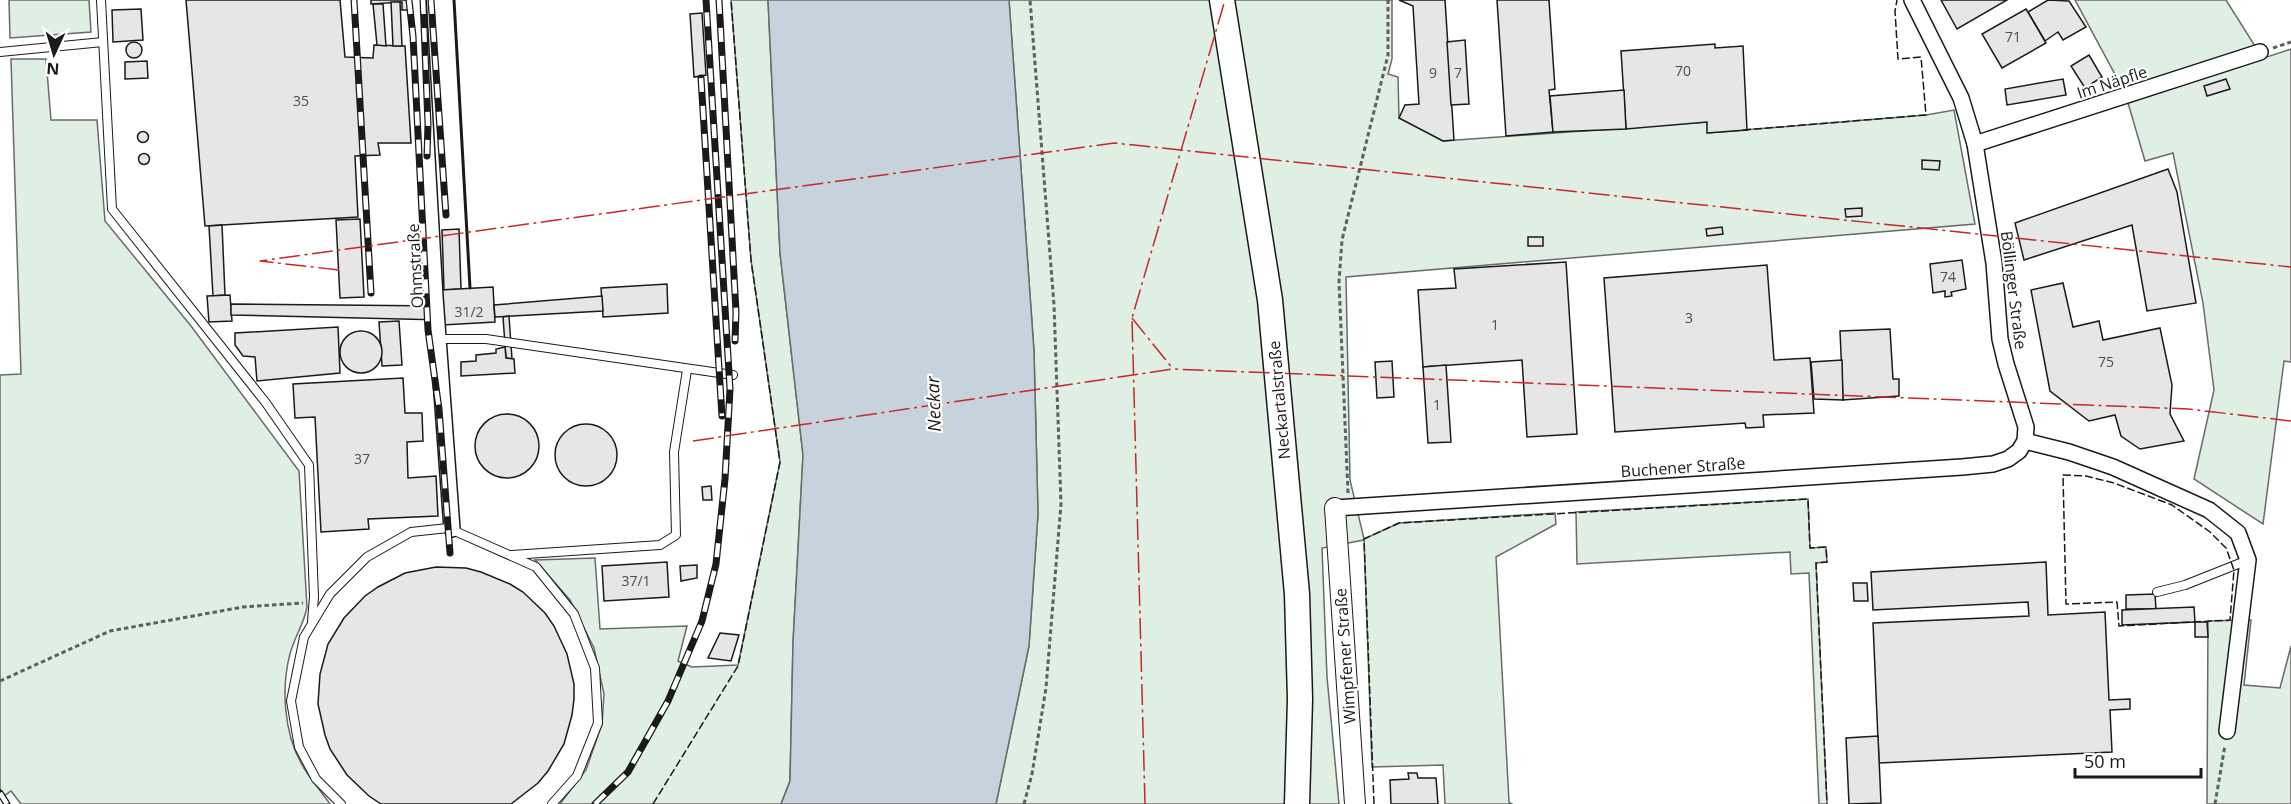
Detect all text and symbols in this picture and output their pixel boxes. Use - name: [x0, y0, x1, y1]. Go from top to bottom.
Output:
- north arrow: [24, 24, 84, 84]
- house number: 71: [2005, 27, 2021, 46]
- text: N: [46, 58, 60, 80]
- street label: Im Näpfle: [2074, 60, 2150, 104]
- house number: 70: [1675, 61, 1691, 80]
- house number: 9: [1429, 63, 1437, 82]
- house number: 7: [1454, 63, 1462, 82]
- house number: 35: [293, 91, 309, 110]
- street label: Ohmstraße: [402, 223, 428, 309]
- street label: Böllinger Straße: [1996, 230, 2032, 350]
- house number: 74: [1940, 267, 1956, 286]
- house number: 31/2: [454, 302, 484, 321]
- house number: 3: [1685, 308, 1693, 327]
- house number: 1: [1491, 315, 1499, 334]
- street label: Neckartalstraße: [1263, 340, 1295, 460]
- house number: 75: [2098, 352, 2114, 371]
- water label: Neckar: [920, 375, 946, 432]
- house number: 1: [1433, 395, 1441, 414]
- house number: 37: [354, 449, 370, 468]
- street label: Buchener Straße: [1620, 452, 1746, 482]
- house number: 37/1: [621, 571, 651, 590]
- street label: Wimpfener Straße: [1329, 587, 1361, 725]
- scale bar: [2075, 741, 2201, 779]
- text: 50 m: [2084, 749, 2126, 773]

